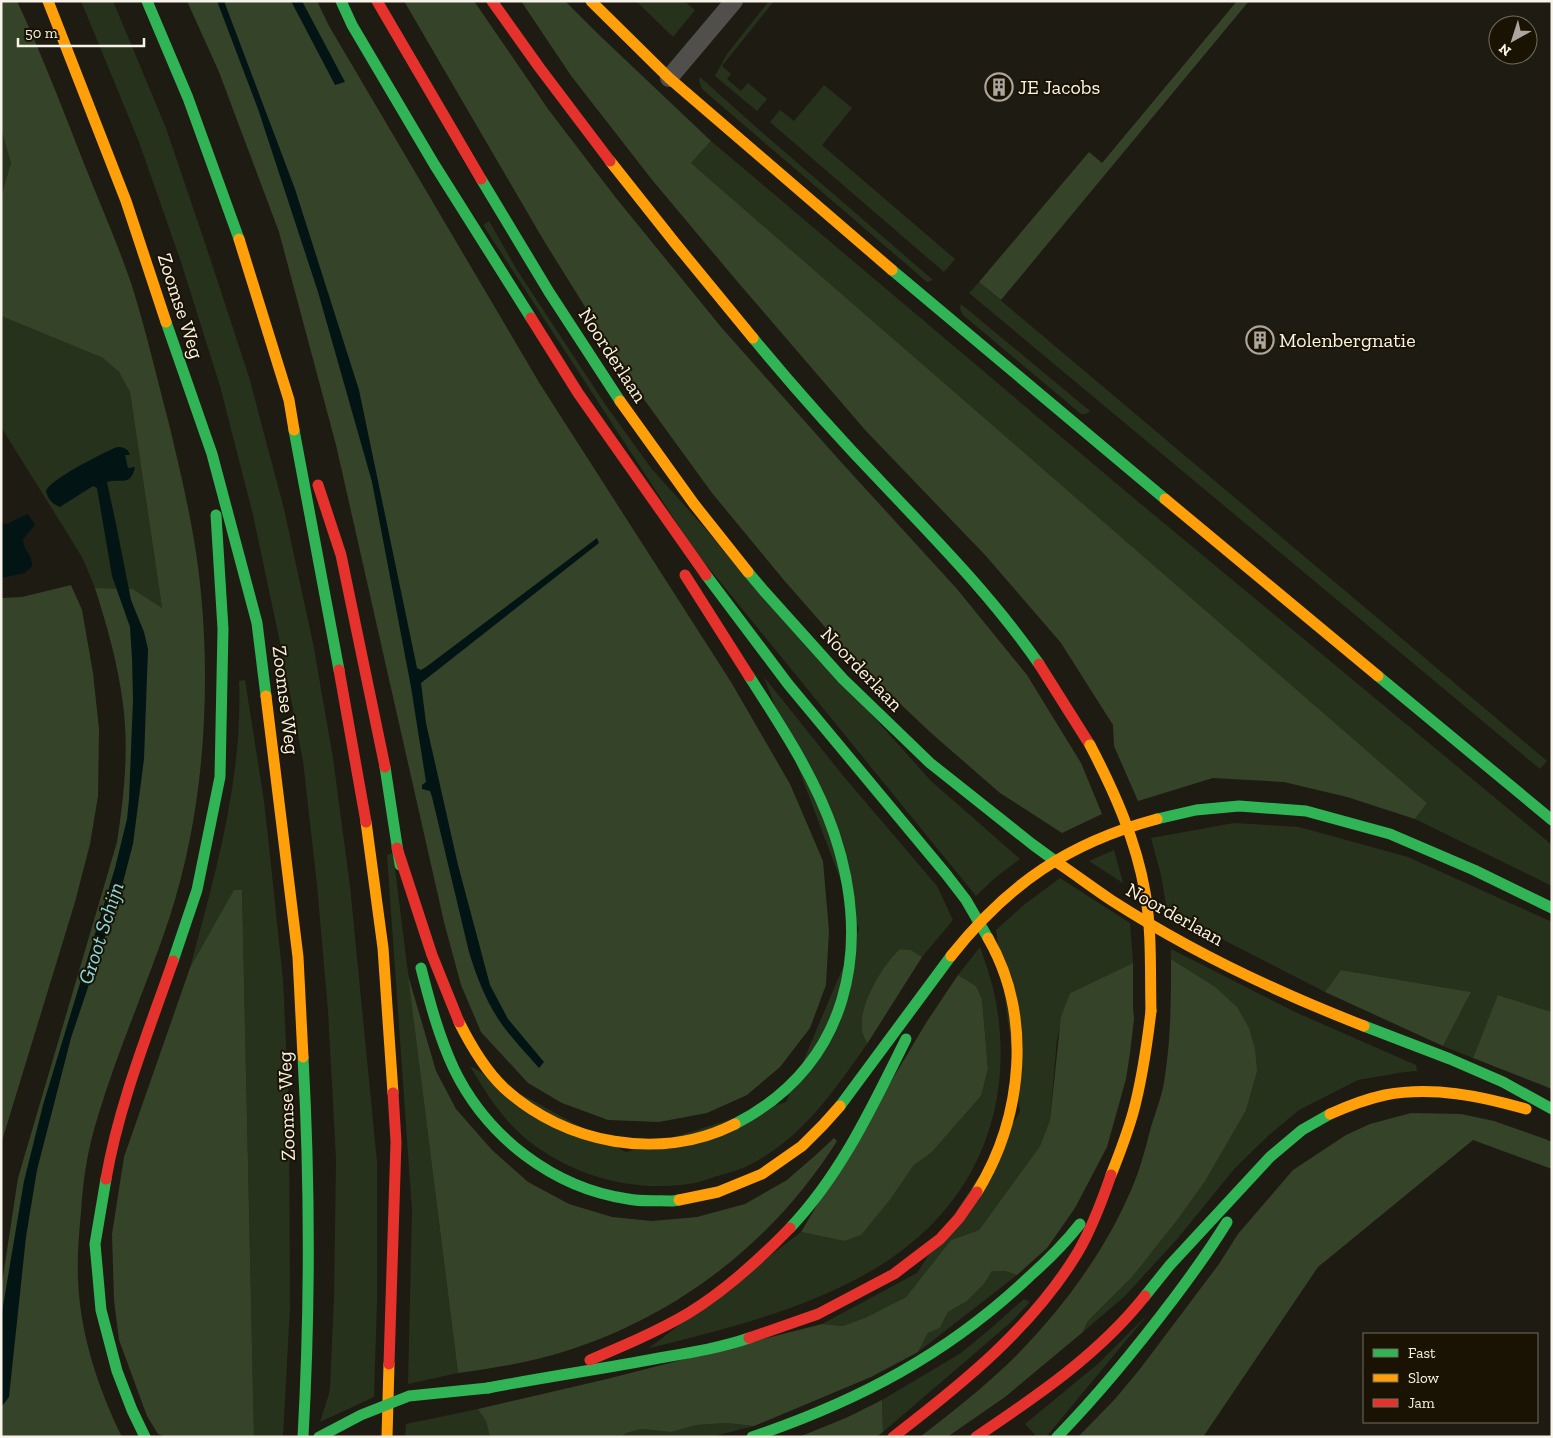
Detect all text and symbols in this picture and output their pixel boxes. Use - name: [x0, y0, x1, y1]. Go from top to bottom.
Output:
- scale bar: [18, 15, 144, 47]
- north arrow: [1488, 15, 1538, 65]
- text: 50 m: [25, 24, 58, 42]
- text: N: [1495, 40, 1515, 60]
- building icon: JE Jacobs: [984, 72, 1014, 102]
- place label: JE Jacobs: [1018, 75, 1100, 99]
- street label: Zoomse Weg: [153, 250, 209, 362]
- street label: Noorderlaan: [574, 303, 653, 407]
- building icon: Molenbergnatie: [1245, 325, 1275, 355]
- place label: Molenbergnatie: [1279, 328, 1416, 352]
- street label: Noorderlaan: [816, 622, 909, 717]
- street label: Zoomse Weg: [267, 644, 305, 756]
- street label: Noorderlaan: [1122, 877, 1229, 951]
- water label: Groot Schijn: [72, 879, 129, 987]
- street label: Zoomse Weg: [272, 1051, 300, 1161]
- legend: [1363, 1333, 1538, 1423]
- text: Fast: [1408, 1344, 1436, 1362]
- text: Slow: [1408, 1369, 1440, 1387]
- text: Jam: [1408, 1394, 1435, 1412]

